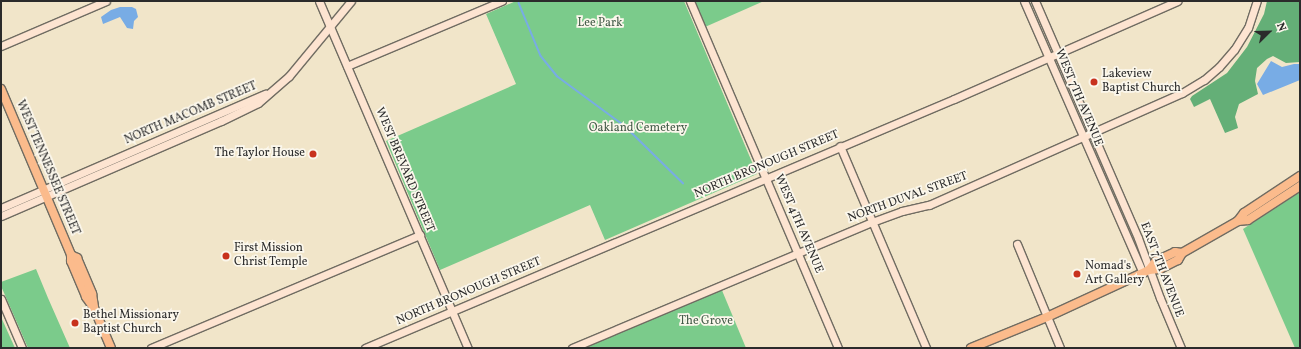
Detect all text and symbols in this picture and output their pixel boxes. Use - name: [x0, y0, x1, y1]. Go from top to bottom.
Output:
- north arrow: [1249, 12, 1289, 52]
- park label: Lee Park: [577, 17, 623, 31]
- text: N: [1272, 21, 1289, 34]
- street label: WEST 7TH AVENUE: [1051, 47, 1105, 149]
- place label: Lakeview Baptist Church: [1102, 68, 1181, 96]
- marker: Lakeview Baptist Church: [1089, 77, 1099, 87]
- street label: NORTH MACOMB STREET: [123, 80, 259, 148]
- street label: WEST TENNESSEE STREET: [12, 98, 82, 238]
- street label: WEST BREVARD STREET: [371, 105, 437, 235]
- park label: Oakland Cemetery: [589, 122, 687, 136]
- street label: NORTH BRONOUGH STREET: [692, 128, 842, 202]
- place label: The Taylor House: [214, 147, 305, 161]
- marker: The Taylor House: [308, 149, 318, 159]
- street label: NORTH DUVAL STREET: [846, 170, 970, 226]
- street label: WEST 4TH AVENUE: [771, 172, 825, 276]
- street label: EAST 7TH AVENUE: [1136, 220, 1186, 320]
- place label: First Mission Christ Temple: [234, 242, 308, 270]
- marker: First Mission Christ Temple: [221, 251, 231, 261]
- street label: NORTH BRONOUGH STREET: [394, 255, 544, 329]
- place label: Nomad's Art Gallery: [1085, 260, 1144, 288]
- marker: Nomad's Art Gallery: [1072, 269, 1082, 279]
- place label: Bethel Missionary Baptist Church: [83, 309, 179, 337]
- park label: The Grove: [679, 315, 733, 329]
- marker: Bethel Missionary Baptist Church: [70, 318, 80, 328]

